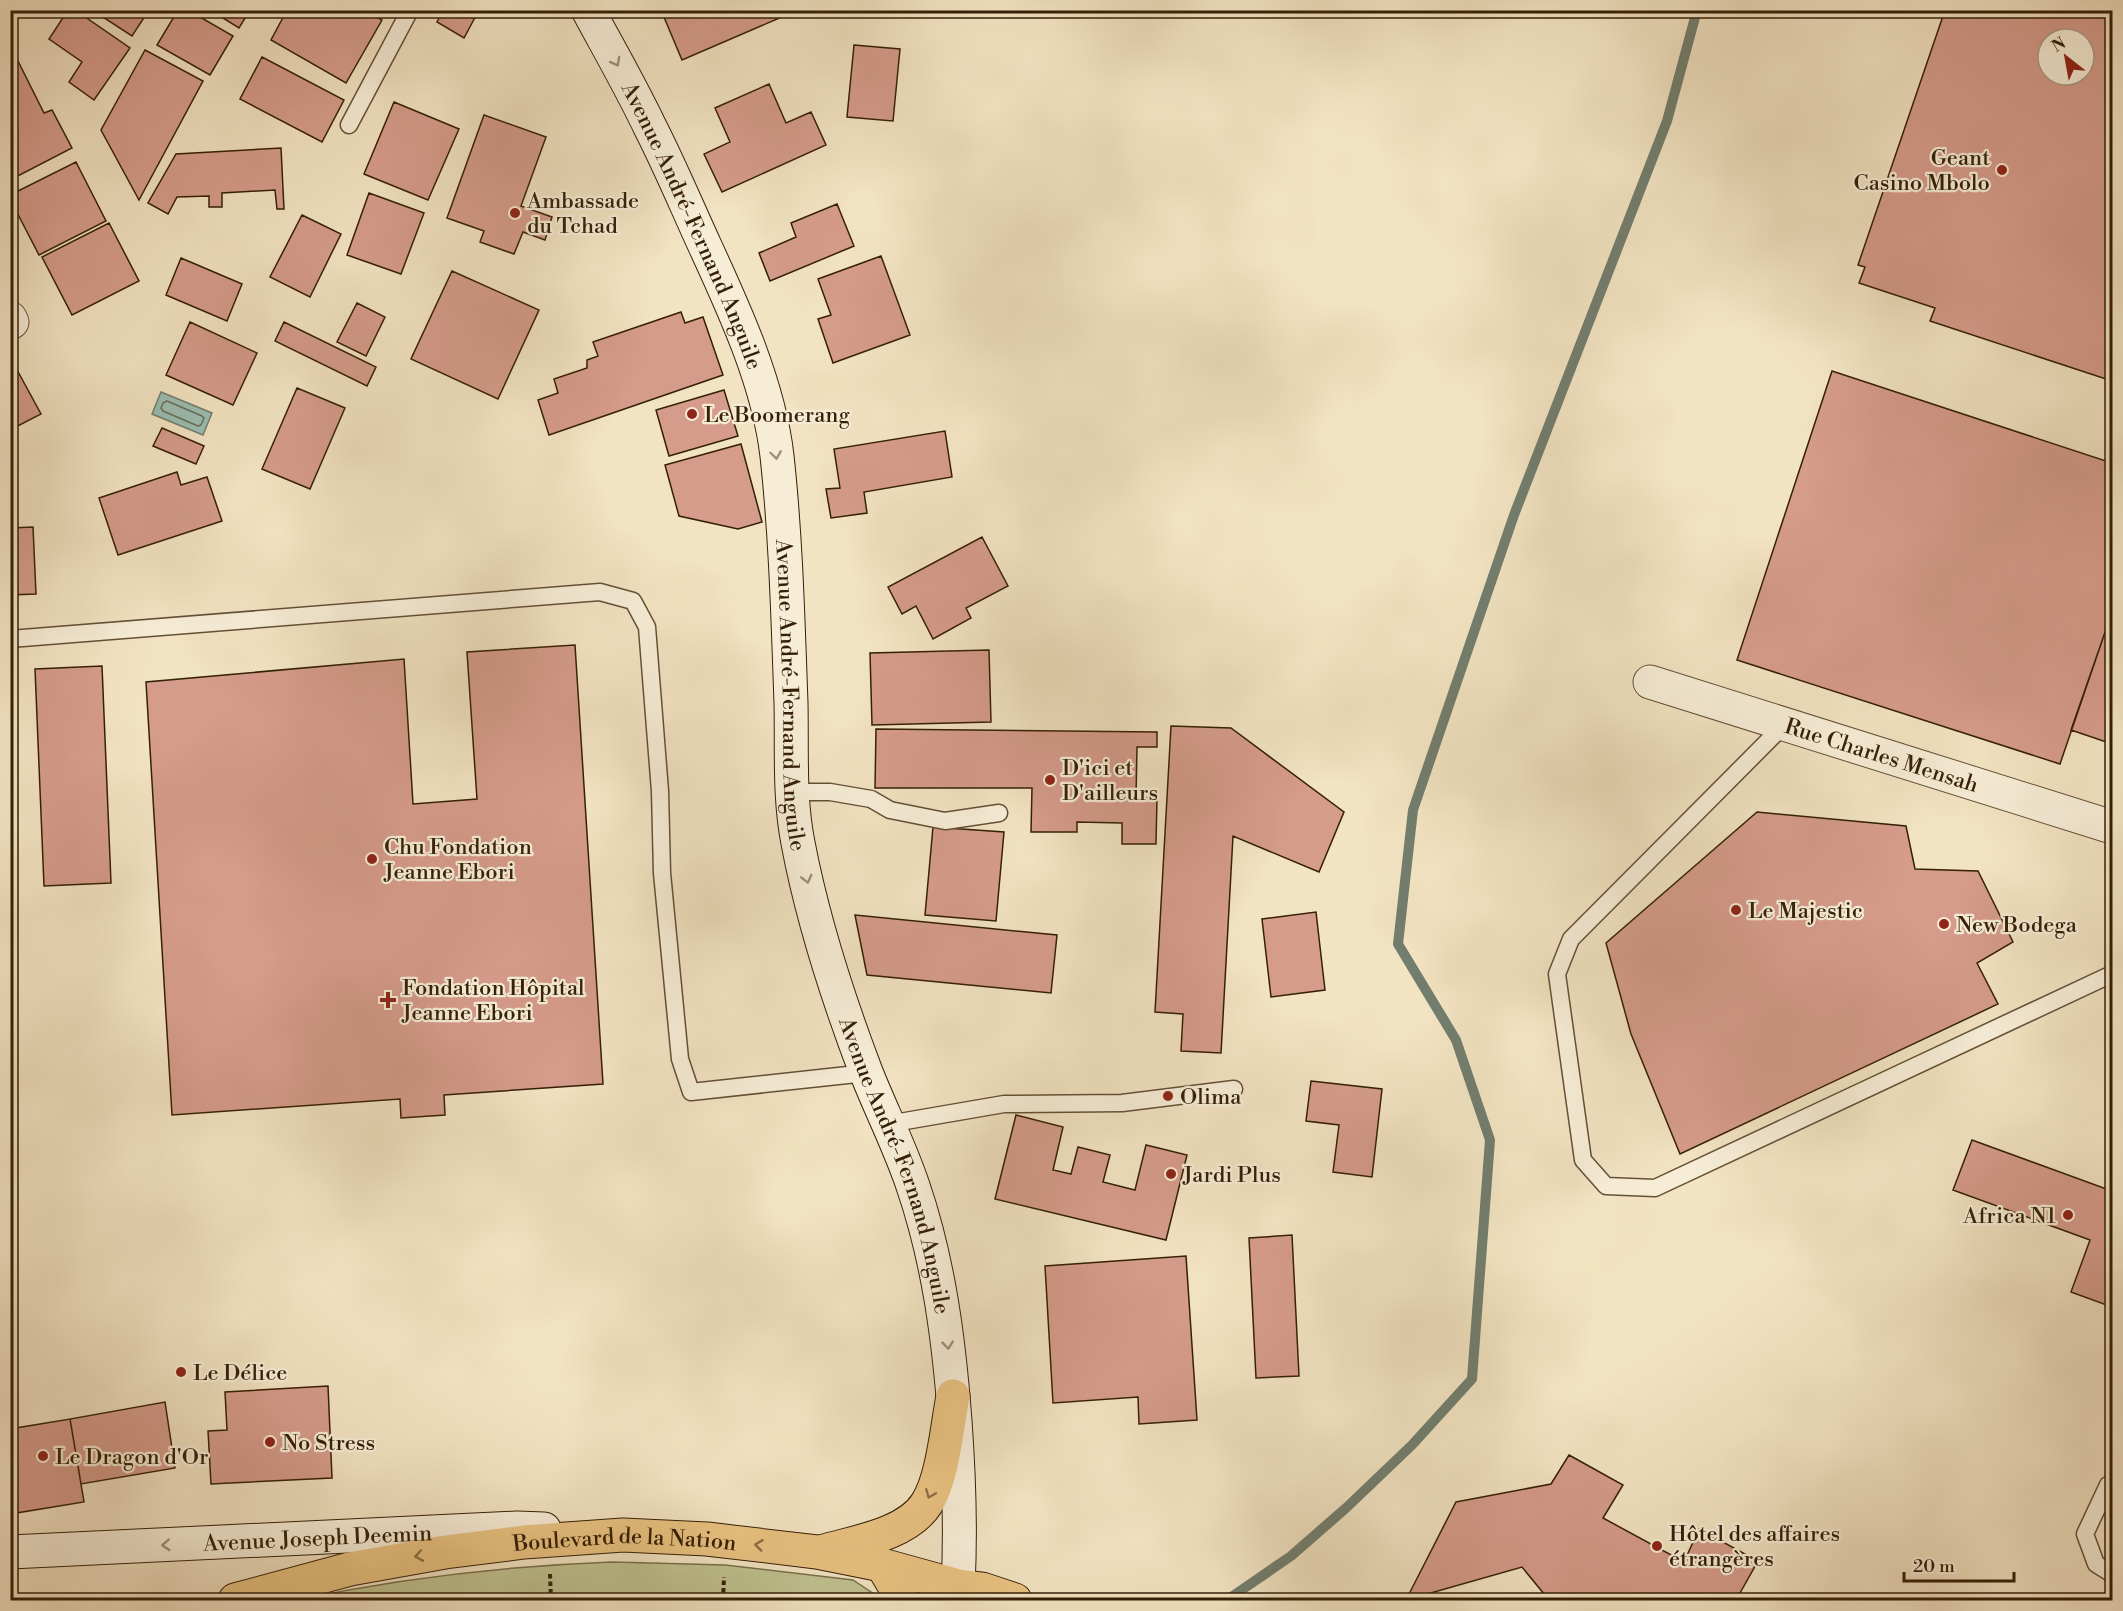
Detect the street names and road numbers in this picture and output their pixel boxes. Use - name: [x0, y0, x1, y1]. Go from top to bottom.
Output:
- street label: Avenue André-Fernand Anguile: [614, 77, 768, 373]
- street label: Avenue André-Fernand Anguile: [769, 537, 811, 854]
- street label: Rue Charles Mensah: [1781, 713, 1982, 799]
- street label: Avenue André-Fernand Anguile: [832, 1013, 955, 1316]
- street label: Avenue Joseph Deemin: [202, 1520, 433, 1558]
- street label: Boulevard de la Nation: [510, 1523, 738, 1558]

